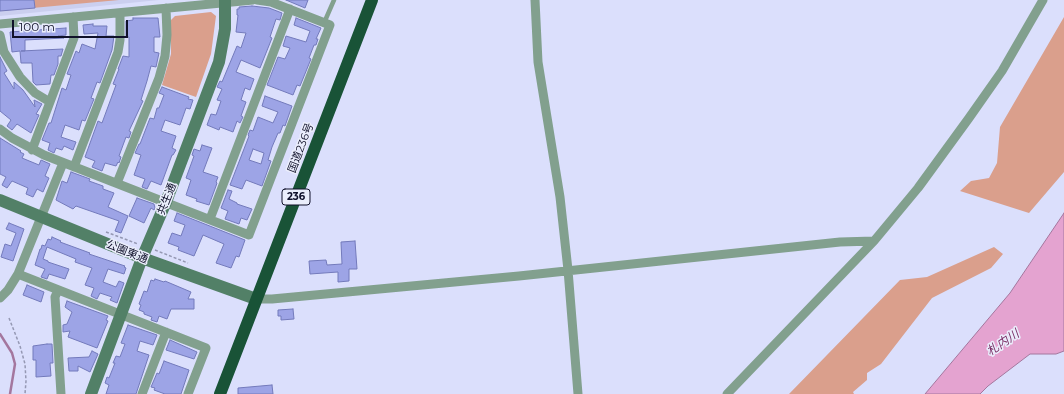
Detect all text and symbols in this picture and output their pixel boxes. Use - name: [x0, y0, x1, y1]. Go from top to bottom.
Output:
- scale bar: [14, 12, 130, 38]
- text: 100 m: [19, 19, 55, 34]
- street label: 国道236号: [285, 121, 317, 175]
- street label: 共生通: [155, 181, 179, 217]
- road number: 236: [282, 189, 310, 205]
- street label: 公園東通: [104, 238, 150, 266]
- water label: 札内川: [984, 327, 1022, 359]

